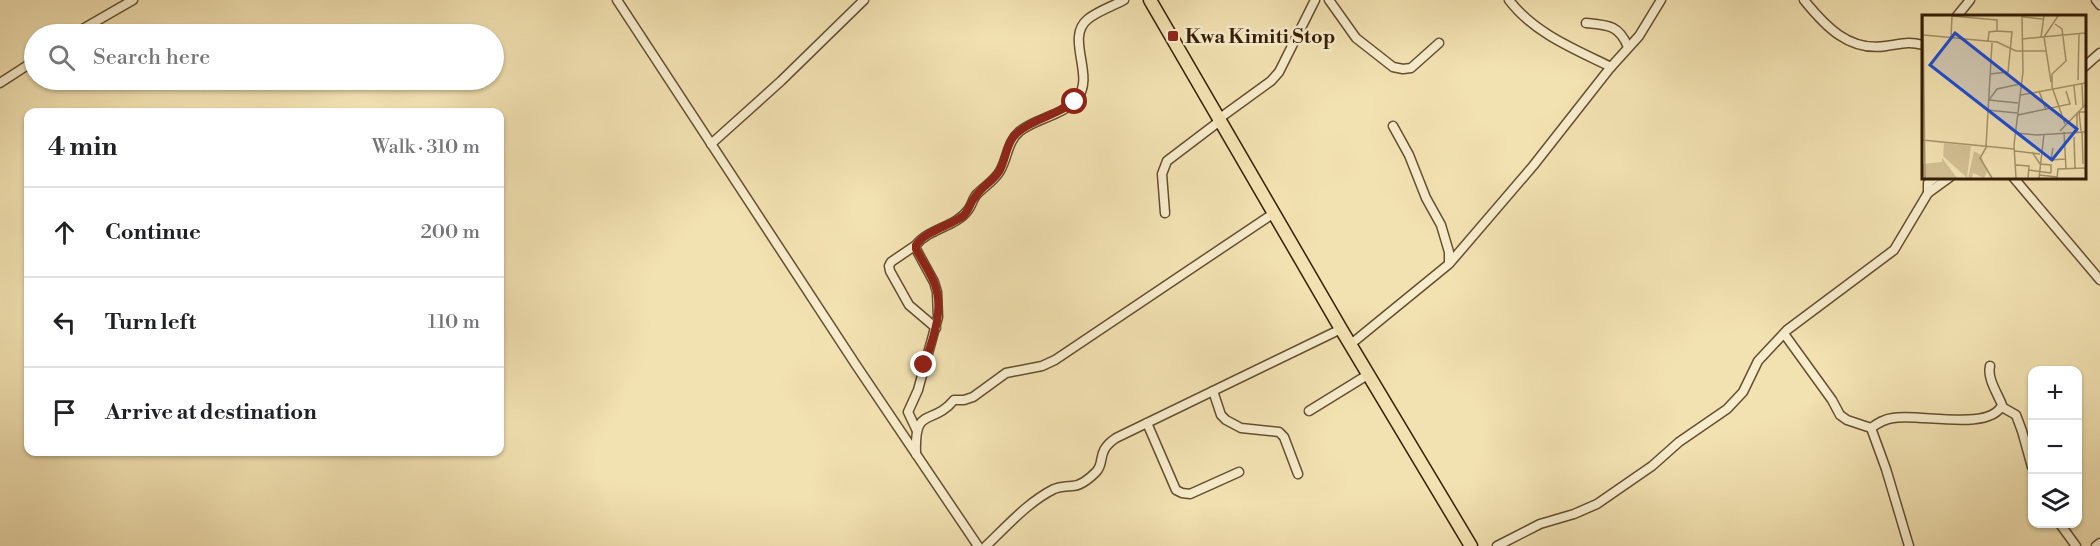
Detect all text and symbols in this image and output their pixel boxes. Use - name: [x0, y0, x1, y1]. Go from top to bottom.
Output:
- inset map: [1922, 15, 2085, 178]
- search box: [24, 24, 504, 90]
- place label: Kwa Kimiti Stop: [1185, 25, 1336, 50]
- marker: Kwa Kimiti Stop: [1166, 29, 1180, 43]
- icon: search: [45, 41, 78, 74]
- text: Search here: [93, 44, 210, 71]
- route start: [1061, 88, 1087, 114]
- text: 4 min: [48, 131, 118, 163]
- text: Walk · 310 m: [372, 135, 480, 160]
- icon: ahead: [48, 216, 81, 249]
- text: Continue: [105, 219, 201, 246]
- text: 200 m: [420, 220, 480, 245]
- icon: left: [48, 306, 81, 339]
- text: Turn left: [105, 309, 196, 336]
- text: 110 m: [428, 310, 480, 335]
- route end: [910, 351, 936, 377]
- map controls: [2028, 366, 2082, 528]
- button: +: [2028, 366, 2082, 420]
- icon: arrive: [48, 396, 81, 429]
- text: Arrive at destination: [105, 399, 317, 426]
- button: −: [2028, 420, 2082, 474]
- button: layers: [2028, 474, 2082, 528]

